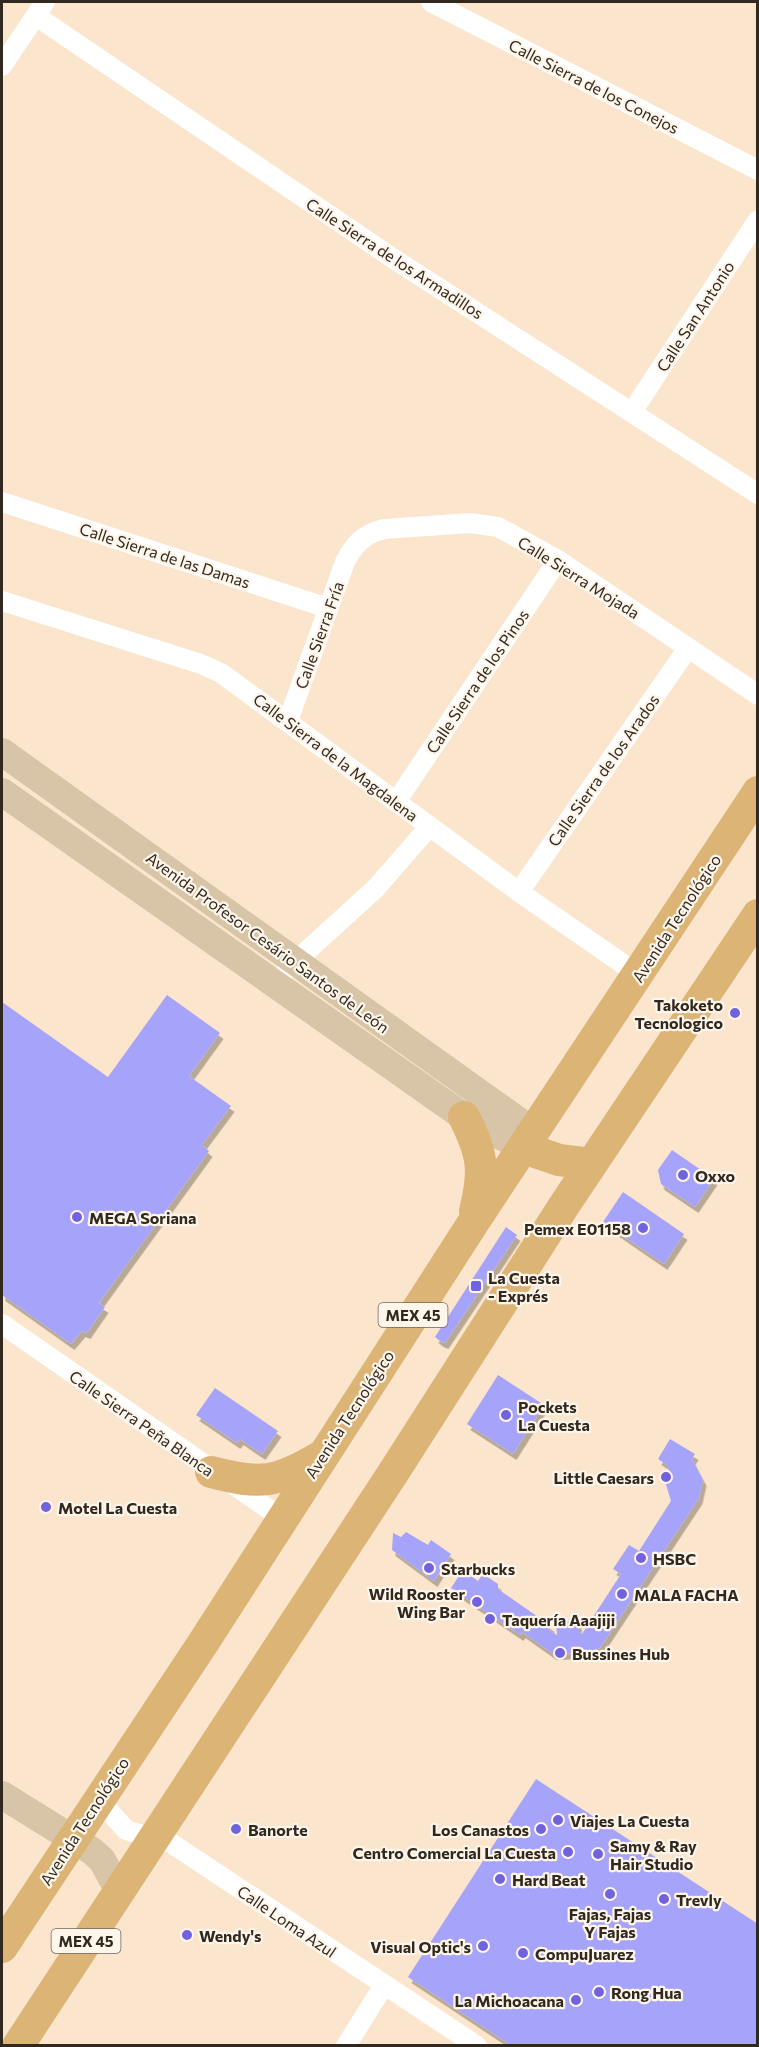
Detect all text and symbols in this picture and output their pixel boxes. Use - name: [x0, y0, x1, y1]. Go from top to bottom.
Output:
- street label: Calle Sierra de los Conejos: [506, 35, 682, 137]
- street label: Calle Sierra de los Armadillos: [303, 194, 487, 322]
- street label: Calle San Antonio: [652, 257, 738, 375]
- street label: Calle Sierra de las Damas: [77, 518, 253, 592]
- street label: Calle Sierra Mojada: [515, 532, 643, 622]
- street label: Calle Sierra Fría: [291, 579, 347, 691]
- street label: Calle Sierra de los Pinos: [422, 605, 532, 757]
- street label: Calle Sierra de la Magdalena: [250, 689, 422, 825]
- street label: Calle Sierra de los Arados: [543, 690, 663, 850]
- street label: Avenida Profesor Cesário Santos de León: [143, 848, 393, 1036]
- street label: Avenida Tecnológico: [628, 850, 724, 986]
- place label: Takoketo Tecnologico: [634, 995, 723, 1032]
- marker: Takoketo Tecnologico: [728, 1006, 742, 1020]
- place label: Oxxo: [695, 1166, 736, 1185]
- marker: Oxxo: [676, 1168, 690, 1182]
- place label: MEGA Soriana: [89, 1208, 197, 1227]
- marker: MEGA Soriana: [70, 1210, 84, 1224]
- place label: Pemex E01158: [524, 1219, 631, 1238]
- marker: Pemex E01158: [636, 1221, 650, 1235]
- place label: La Cuesta - Exprés: [488, 1268, 560, 1305]
- marker: La Cuesta - Exprés: [469, 1279, 483, 1293]
- road number: MEX 45: [378, 1303, 448, 1327]
- street label: Avenida Tecnológico: [301, 1346, 397, 1482]
- street label: Calle Sierra Peña Blanca: [66, 1366, 218, 1480]
- place label: Pockets La Cuesta: [518, 1397, 590, 1434]
- marker: Pockets La Cuesta: [499, 1408, 513, 1422]
- place label: Little Caesars: [553, 1468, 654, 1487]
- marker: Little Caesars: [659, 1470, 673, 1484]
- place label: Motel La Cuesta: [58, 1498, 177, 1517]
- marker: Motel La Cuesta: [39, 1500, 53, 1514]
- place label: HSBC: [653, 1549, 696, 1568]
- marker: HSBC: [634, 1551, 648, 1565]
- place label: Starbucks: [441, 1559, 515, 1578]
- marker: Starbucks: [422, 1561, 436, 1575]
- place label: Wild Rooster Wing Bar: [368, 1584, 465, 1621]
- place label: MALA FACHA: [634, 1585, 739, 1604]
- marker: MALA FACHA: [615, 1587, 629, 1601]
- marker: Wild Rooster Wing Bar: [470, 1595, 484, 1609]
- place label: Taquería Aaajiji: [502, 1610, 615, 1629]
- marker: Taquería Aaajiji: [483, 1612, 497, 1626]
- place label: Bussines Hub: [572, 1644, 670, 1663]
- marker: Bussines Hub: [553, 1646, 567, 1660]
- street label: Avenida Tecnológico: [36, 1753, 132, 1889]
- place label: Viajes La Cuesta: [570, 1811, 689, 1830]
- marker: Viajes La Cuesta: [551, 1813, 565, 1827]
- place label: Banorte: [248, 1820, 308, 1839]
- place label: Los Canastos: [432, 1820, 529, 1839]
- marker: Banorte: [229, 1822, 243, 1836]
- marker: Los Canastos: [534, 1822, 548, 1836]
- place label: Samy & Ray Hair Studio: [610, 1836, 697, 1873]
- place label: Centro Comercial La Cuesta: [353, 1843, 556, 1862]
- marker: Centro Comercial La Cuesta: [561, 1845, 575, 1859]
- marker: Samy & Ray Hair Studio: [591, 1847, 605, 1861]
- place label: Hard Beat: [512, 1870, 586, 1889]
- marker: Hard Beat: [493, 1872, 507, 1886]
- street label: Calle Loma Azul: [234, 1881, 340, 1961]
- marker: Fajas, Fajas Y Fajas: [603, 1887, 617, 1901]
- place label: Trevly: [676, 1890, 722, 1909]
- marker: Trevly: [657, 1892, 671, 1906]
- place label: Fajas, Fajas Y Fajas: [569, 1904, 651, 1941]
- place label: Wendy's: [199, 1926, 262, 1945]
- marker: Wendy's: [180, 1928, 194, 1942]
- road number: MEX 45: [52, 1929, 121, 1953]
- place label: Visual Optic's: [370, 1937, 471, 1956]
- marker: Visual Optic's: [476, 1939, 490, 1953]
- place label: CompuJuarez: [535, 1944, 634, 1963]
- marker: CompuJuarez: [516, 1946, 530, 1960]
- place label: Rong Hua: [611, 1983, 682, 2002]
- marker: Rong Hua: [592, 1985, 606, 1999]
- place label: La Michoacana: [454, 1991, 564, 2010]
- marker: La Michoacana: [569, 1993, 583, 2007]

